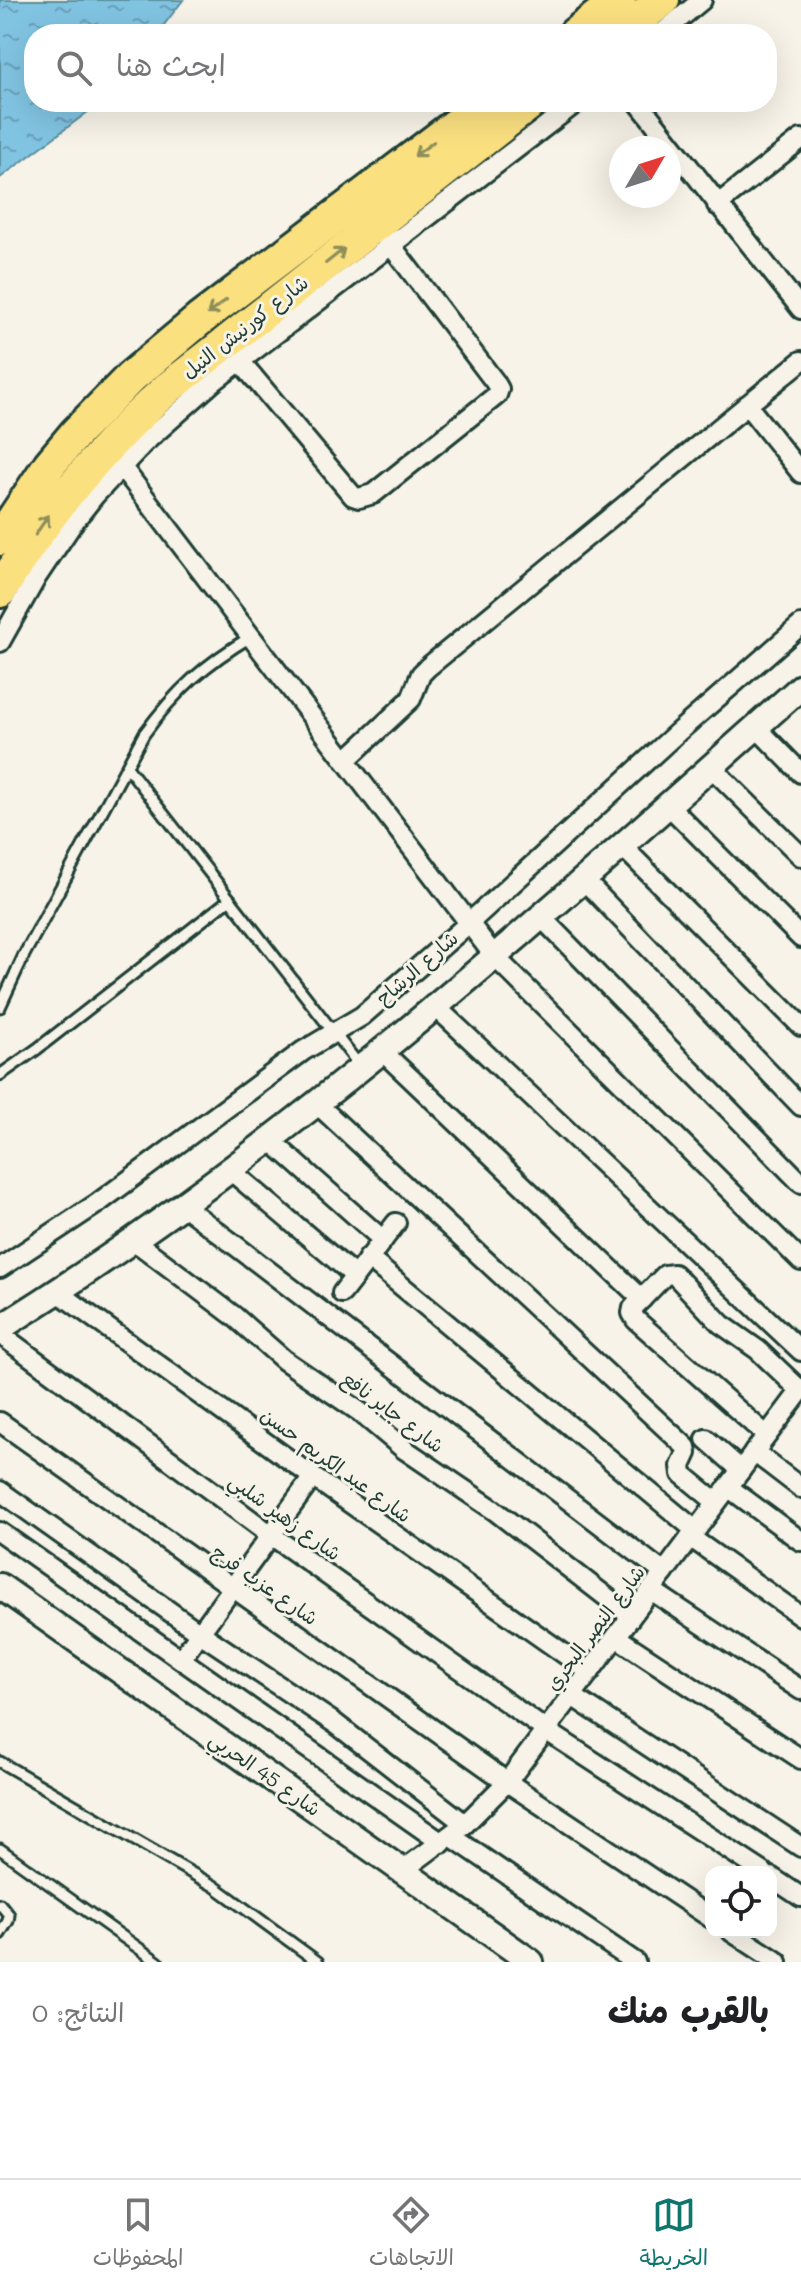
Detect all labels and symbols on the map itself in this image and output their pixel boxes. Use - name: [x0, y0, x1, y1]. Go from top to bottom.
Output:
- north arrow: [609, 136, 681, 208]
- one-way arrow: [414, 141, 435, 158]
- one-way arrow: [324, 247, 345, 265]
- street label: شارع كورنيش النيل: [176, 269, 314, 385]
- one-way arrow: [207, 298, 228, 315]
- one-way arrow: [33, 515, 50, 537]
- street label: شارع الرشاح: [370, 924, 464, 1012]
- street label: شارع جابر نافع: [336, 1364, 450, 1460]
- street label: شارع عبد الكريم حسن: [254, 1401, 417, 1530]
- street label: شارع زهير شلبي: [221, 1467, 347, 1571]
- street label: شارع عزب فرج: [206, 1538, 324, 1632]
- street label: شارع النصر البحري: [539, 1560, 652, 1697]
- street label: شارع 45 الحربي: [201, 1725, 327, 1826]

